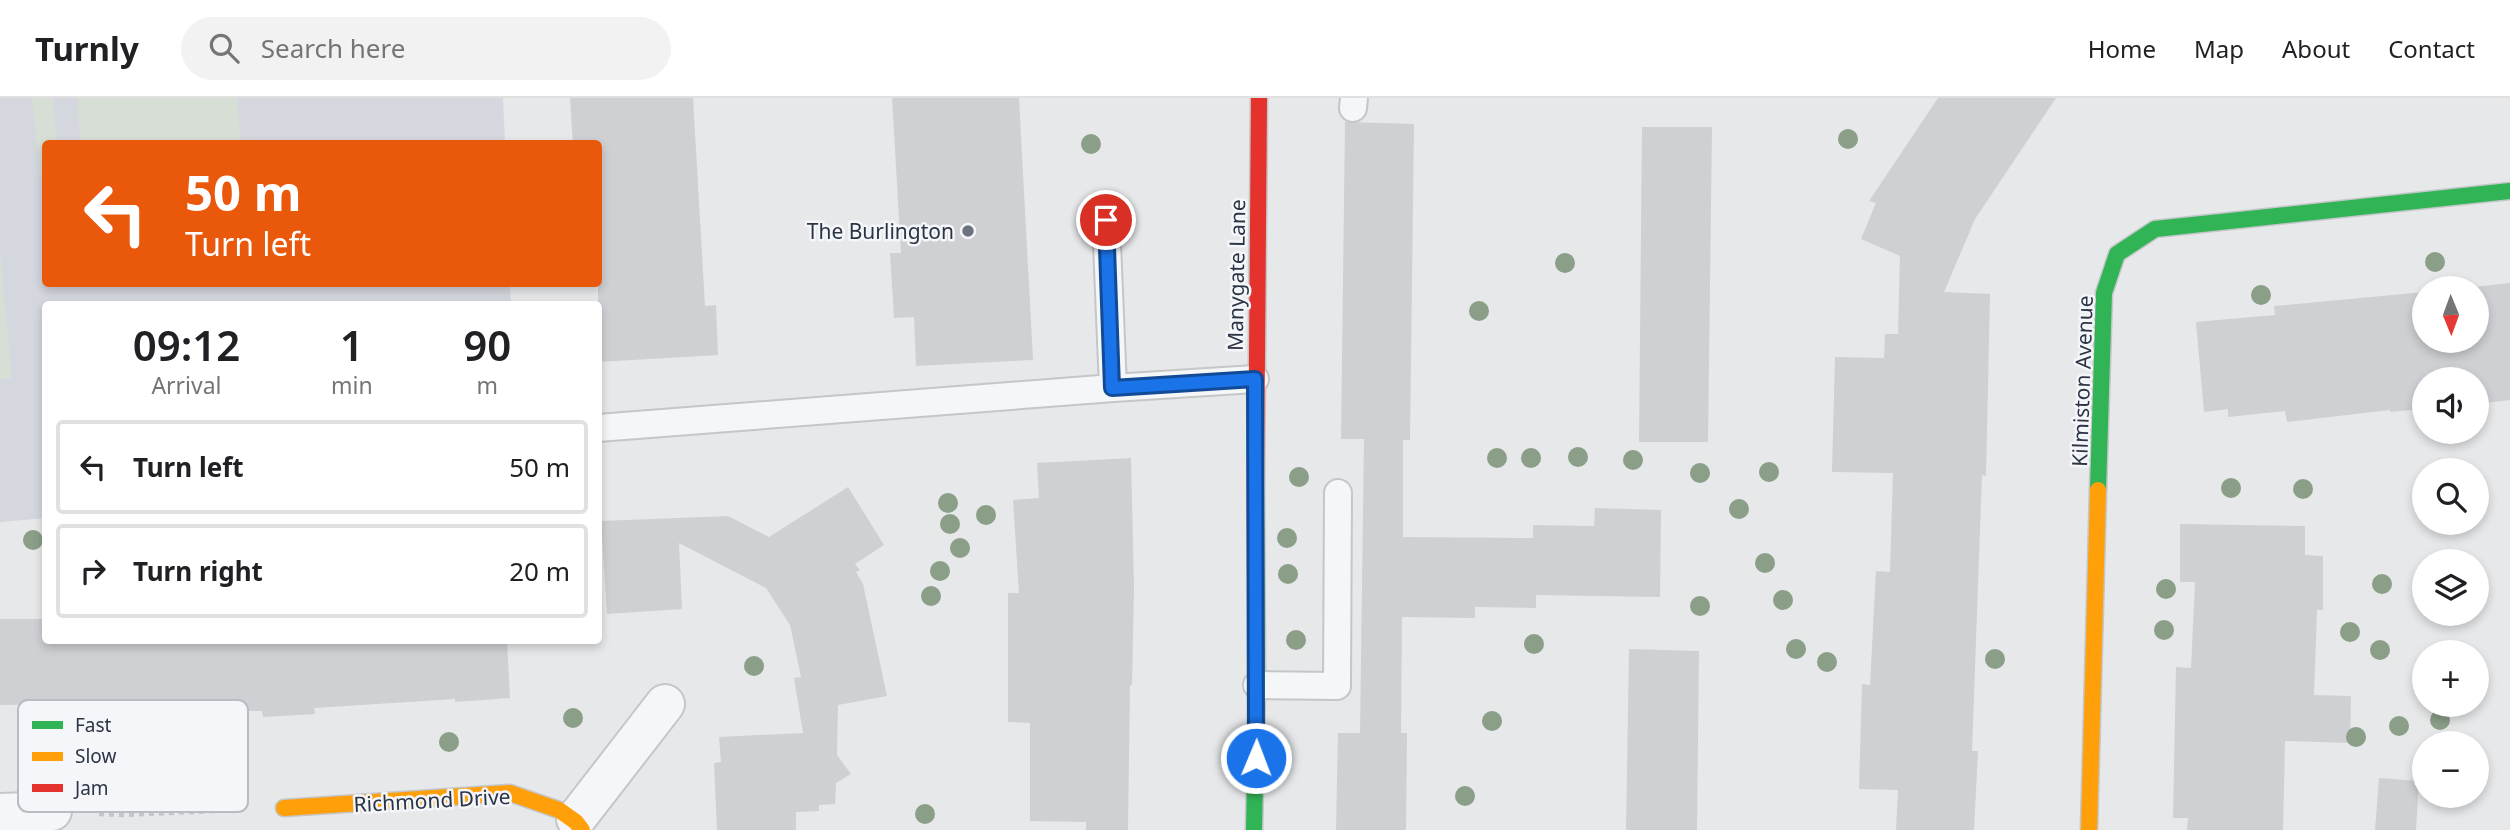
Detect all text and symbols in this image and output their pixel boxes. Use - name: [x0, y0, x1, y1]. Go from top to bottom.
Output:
- search box: [181, 17, 671, 80]
- text: Turnly: [35, 26, 139, 71]
- icon: search: [205, 29, 243, 67]
- text: Search here: [261, 30, 405, 66]
- text: Home: [2088, 32, 2156, 65]
- text: Map: [2194, 32, 2244, 65]
- text: About: [2282, 32, 2350, 65]
- text: Contact: [2388, 32, 2475, 65]
- text: 50 m: [185, 159, 302, 225]
- icon: left: [70, 168, 161, 259]
- pin: [1076, 190, 1136, 250]
- street label: Manygate Lane: [1221, 199, 1251, 351]
- icon: arrive: [1087, 201, 1125, 239]
- place label: The Burlington: [807, 217, 954, 245]
- text: Turn left: [185, 222, 311, 265]
- marker: The Burlington: [960, 223, 976, 239]
- north arrow: [2412, 276, 2488, 354]
- map controls: [2412, 276, 2489, 808]
- street label: Kilmiston Avenue: [2065, 295, 2099, 467]
- text: 09:12: [133, 316, 240, 373]
- text: 1: [340, 316, 364, 373]
- text: 90: [463, 316, 511, 373]
- button: sound: [2412, 367, 2489, 444]
- text: Arrival: [151, 369, 222, 401]
- text: min: [331, 369, 373, 401]
- text: m: [477, 369, 498, 401]
- icon: left: [74, 448, 112, 486]
- text: Turn left: [133, 449, 244, 485]
- text: 50 m: [509, 449, 570, 485]
- button: search: [2412, 458, 2489, 535]
- button: layers: [2412, 549, 2489, 626]
- icon: right: [74, 552, 112, 590]
- text: Turn right: [133, 553, 263, 589]
- text: 20 m: [509, 553, 570, 589]
- button: +: [2412, 640, 2489, 717]
- legend: [18, 700, 248, 812]
- text: Fast: [75, 712, 112, 738]
- position arrow: [1219, 721, 1293, 795]
- button: −: [2412, 731, 2489, 808]
- text: Slow: [75, 743, 116, 769]
- text: Jam: [73, 775, 109, 801]
- street label: Richmond Drive: [353, 782, 511, 818]

